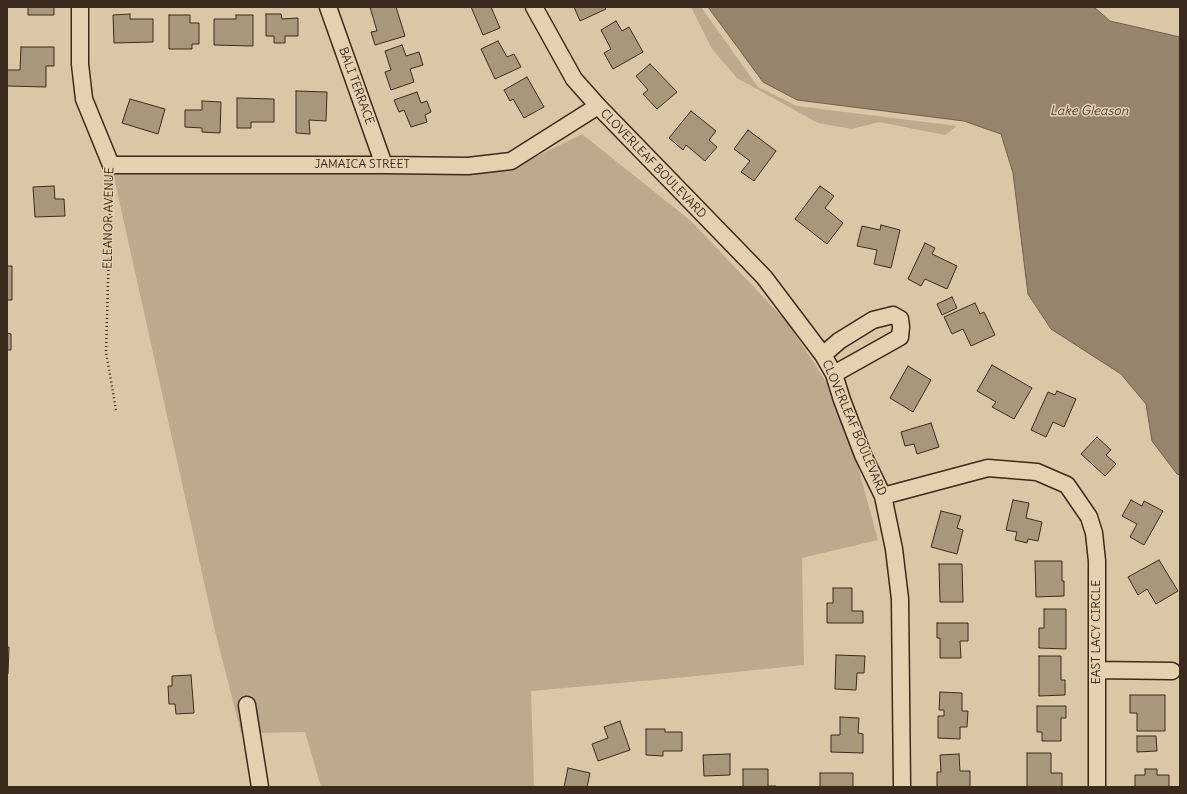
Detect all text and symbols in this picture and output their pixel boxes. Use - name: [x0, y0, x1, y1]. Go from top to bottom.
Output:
- street label: BALI TERRACE: [335, 45, 377, 127]
- water label: Lake Gleason: [1050, 103, 1128, 119]
- street label: CLOVERLEAF BOULEVARD: [597, 106, 709, 222]
- street label: JAMAICA STREET: [314, 158, 410, 172]
- street label: ELEANOR AVENUE: [101, 167, 117, 269]
- street label: CLOVERLEAF BOULEVARD: [819, 358, 889, 498]
- street label: EAST LACY CIRCLE: [1090, 580, 1104, 684]

